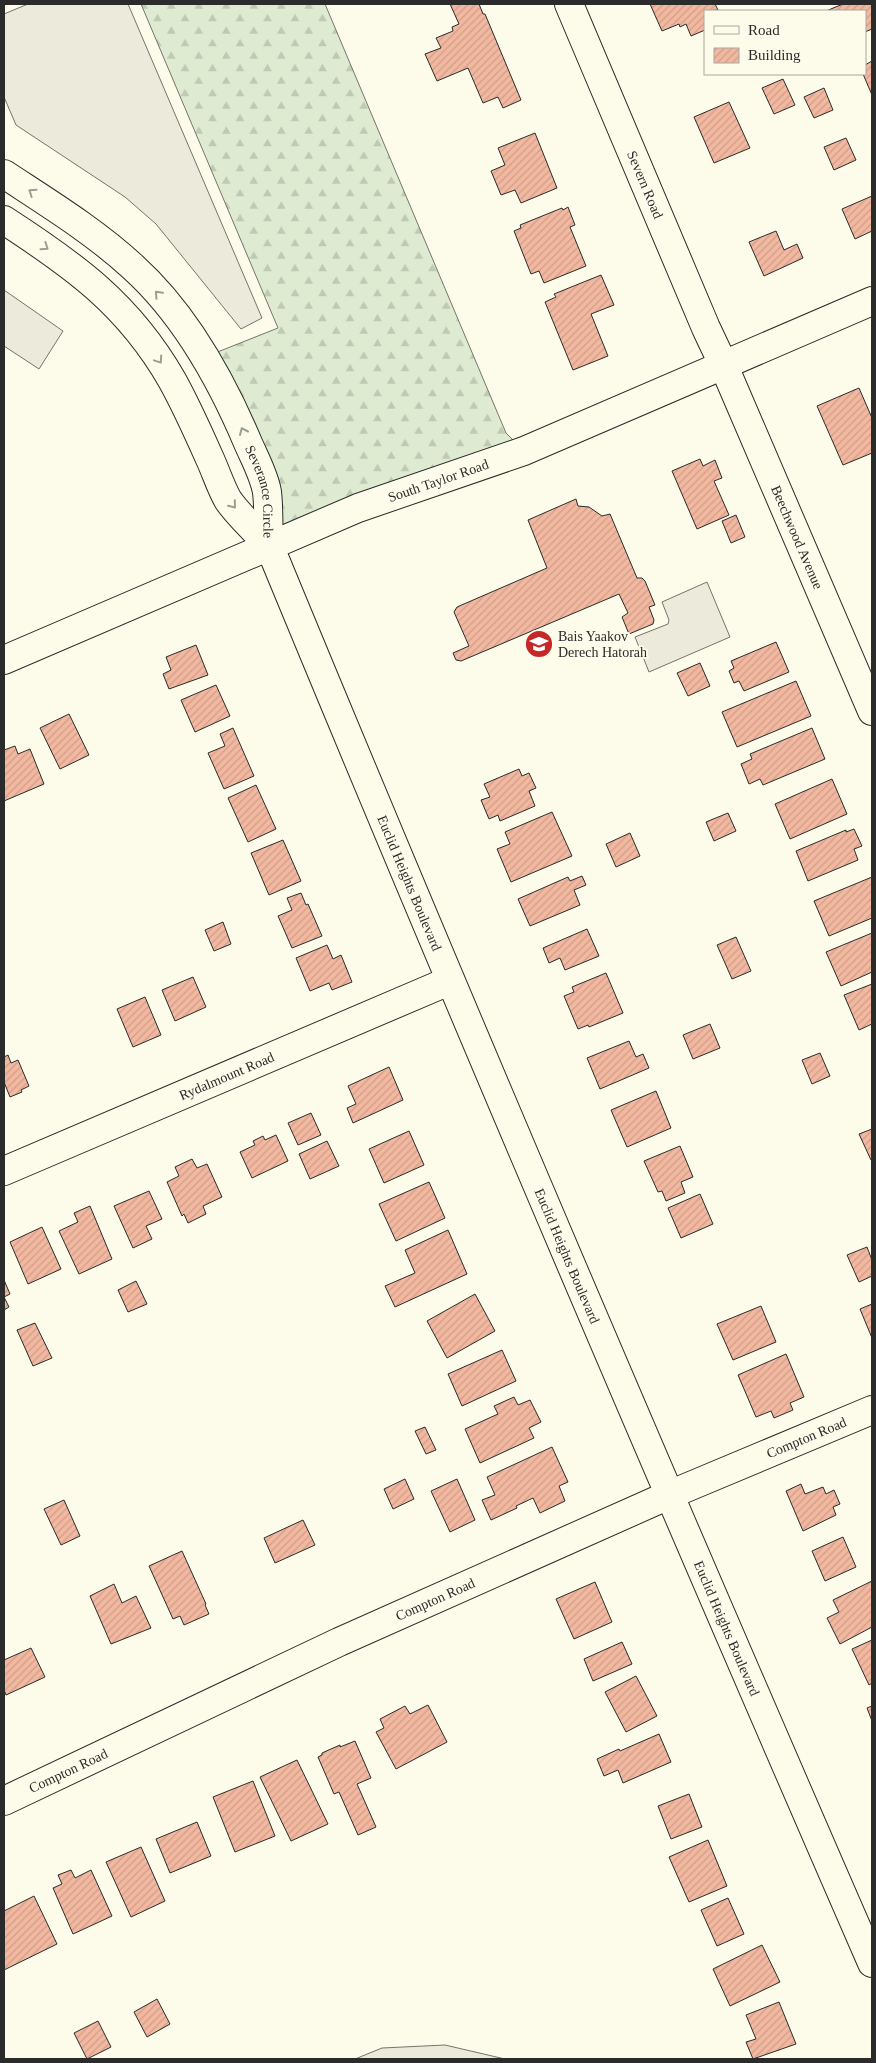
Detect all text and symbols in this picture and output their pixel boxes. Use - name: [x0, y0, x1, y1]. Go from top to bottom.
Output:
- legend: [704, 10, 866, 75]
- text: Road: [748, 22, 780, 38]
- text: Building: [748, 47, 801, 63]
- street label: Severn Road: [624, 148, 666, 221]
- one-way arrow: [28, 189, 37, 198]
- one-way arrow: [39, 241, 48, 250]
- one-way arrow: [155, 290, 164, 299]
- one-way arrow: [153, 355, 162, 364]
- one-way arrow: [239, 427, 250, 436]
- street label: Severance Circle: [242, 443, 276, 538]
- street label: South Taylor Road: [386, 456, 490, 505]
- street label: Beechwood Avenue: [768, 483, 826, 591]
- one-way arrow: [227, 499, 236, 508]
- school or university icon: Bais Yaakov Derech Hatorah: [524, 629, 554, 659]
- place label: Bais Yaakov Derech Hatorah: [558, 629, 647, 660]
- street label: Euclid Heights Boulevard: [375, 813, 445, 953]
- street label: Rydalmount Road: [177, 1049, 276, 1103]
- street label: Euclid Heights Boulevard: [532, 1186, 603, 1326]
- street label: Compton Road: [764, 1414, 849, 1461]
- street label: Euclid Heights Boulevard: [691, 1558, 763, 1698]
- street label: Compton Road: [393, 1575, 477, 1623]
- street label: Compton Road: [26, 1746, 110, 1796]

